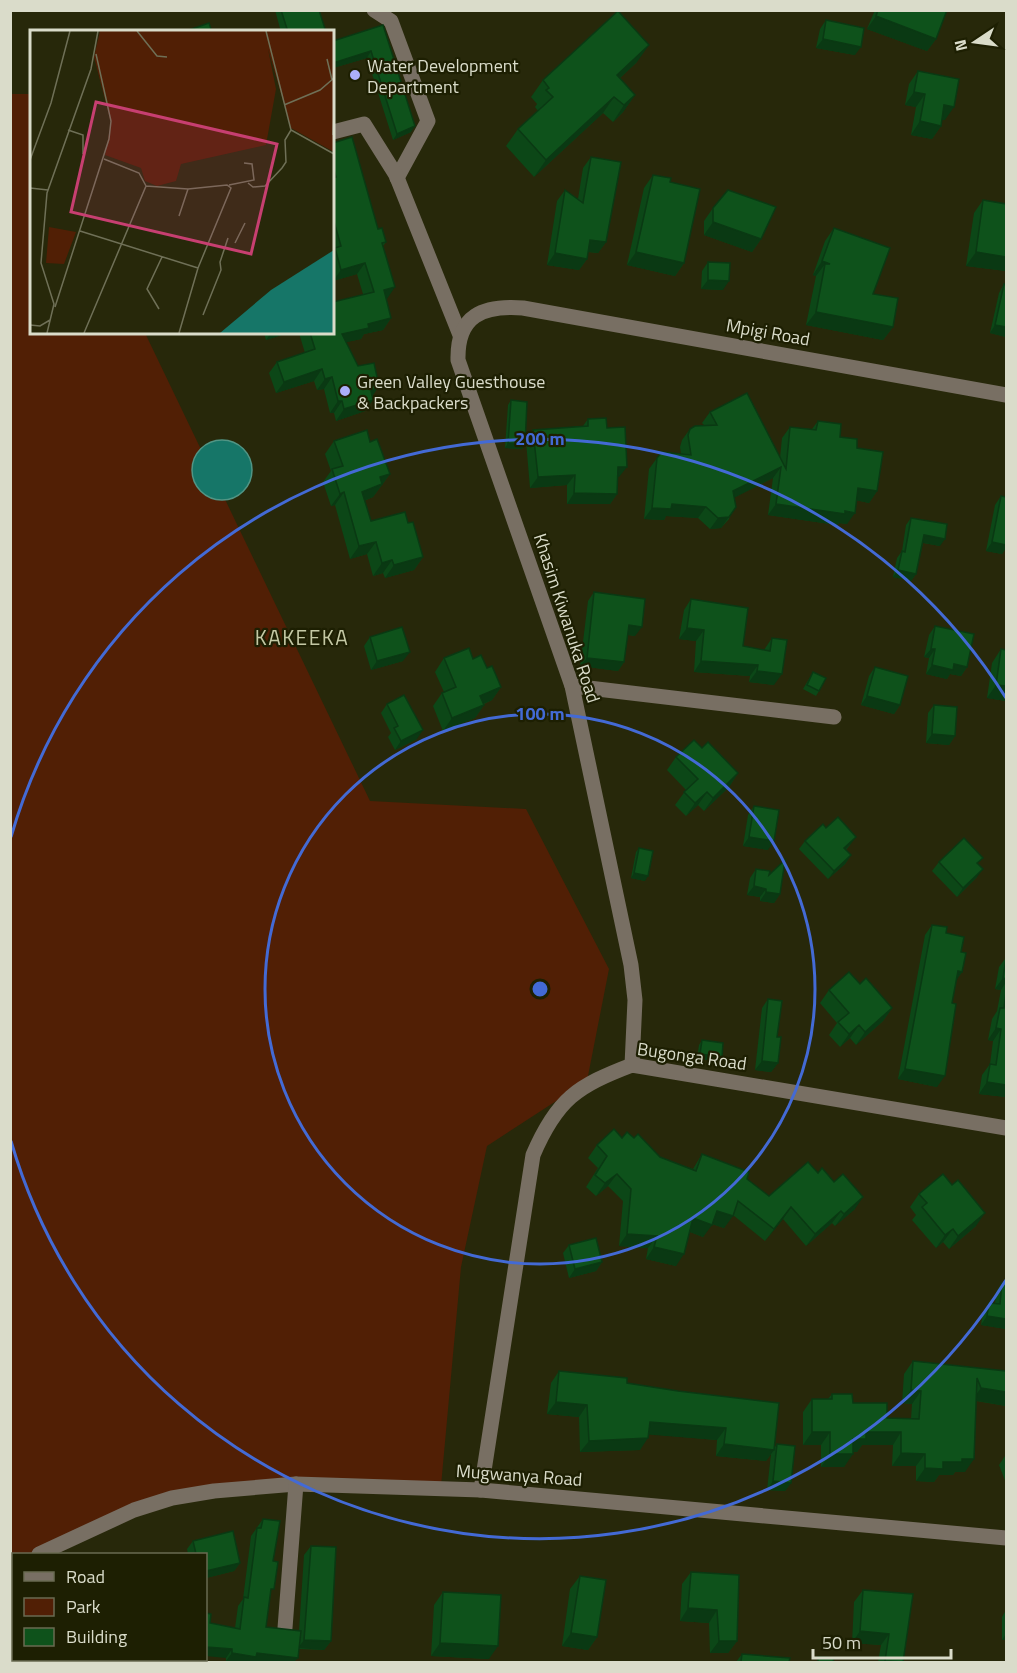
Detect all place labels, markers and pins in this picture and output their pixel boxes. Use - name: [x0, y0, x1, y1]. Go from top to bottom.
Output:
- place label: Water Development Department: [367, 52, 519, 100]
- marker: Water Development Department: [348, 68, 362, 82]
- place label: Green Valley Guesthouse & Backpackers: [357, 368, 545, 416]
- marker: Green Valley Guesthouse & Backpackers: [338, 384, 352, 398]
- centre of rings: [530, 979, 550, 999]

